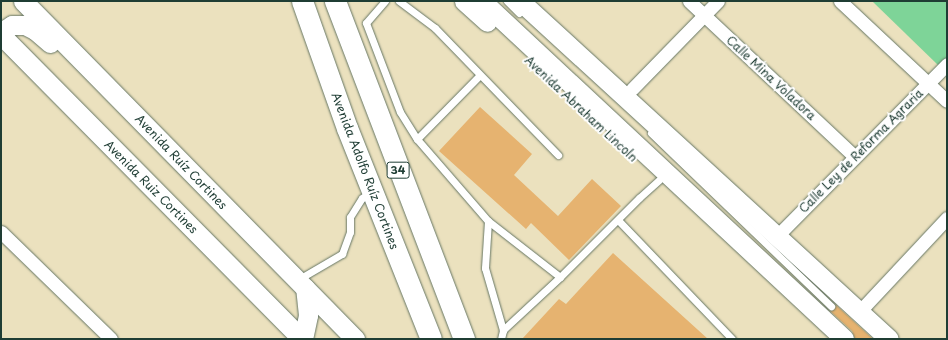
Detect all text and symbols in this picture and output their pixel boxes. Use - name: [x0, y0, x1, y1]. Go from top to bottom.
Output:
- street label: Calle Mina Voladora: [723, 33, 819, 123]
- street label: Avenida Abraham Lincoln: [522, 53, 640, 165]
- street label: Calle Ley de Reforma Agraria: [795, 85, 927, 217]
- street label: Avenida Adolfo Ruíz Cortines: [328, 90, 402, 252]
- street label: Avenida Ruíz Cortines: [132, 111, 230, 213]
- street label: Avenida Ruiz Cortines: [101, 137, 201, 237]
- road number: 34: [386, 161, 410, 179]

